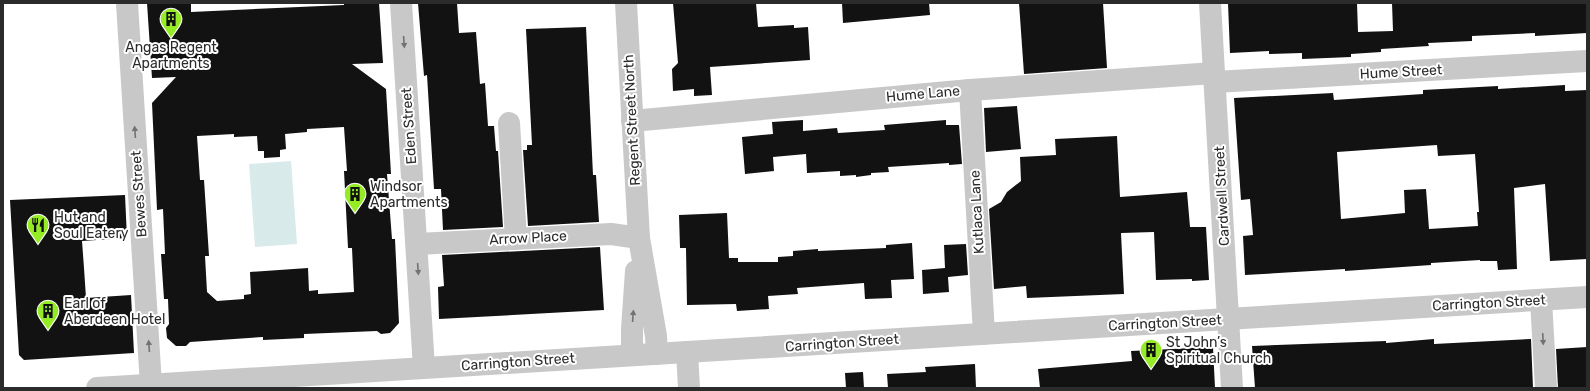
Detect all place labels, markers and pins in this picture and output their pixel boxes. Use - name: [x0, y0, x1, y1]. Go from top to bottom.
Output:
- building icon: Angas Regent Apartments: [158, 6, 184, 39]
- place label: Angas Regent Apartments: [125, 39, 217, 72]
- place label: Windsor Apartments: [370, 178, 448, 211]
- building icon: Windsor Apartments: [342, 181, 368, 214]
- place label: Hut and Soul Eatery: [54, 209, 129, 242]
- restaurant icon: Hut and Soul Eatery: [25, 212, 51, 245]
- place label: Earl of Aberdeen Hotel: [64, 295, 165, 328]
- building icon: Earl of Aberdeen Hotel: [35, 298, 61, 331]
- place label: St John’s Spiritual Church: [1166, 334, 1271, 367]
- building icon: St John’s Spiritual Church: [1138, 337, 1164, 370]

